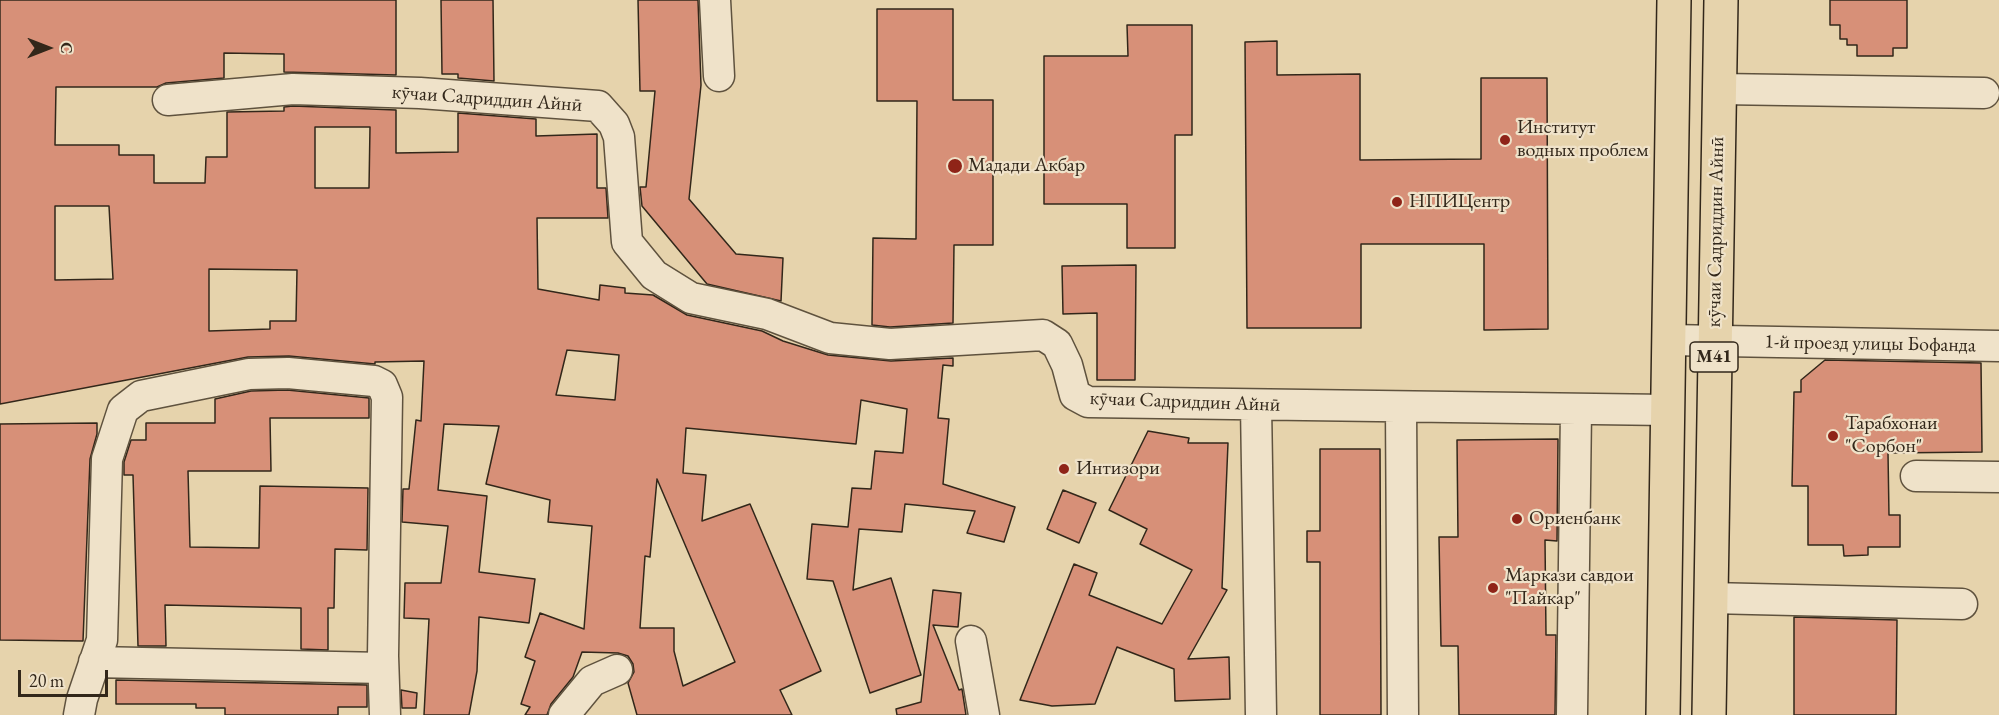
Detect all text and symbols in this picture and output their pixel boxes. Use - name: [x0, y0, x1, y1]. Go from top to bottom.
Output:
- north arrow: [18, 18, 78, 78]
- text: С: [56, 42, 77, 54]
- street label: кӯчаи Садриддин Айнӣ: [391, 80, 583, 118]
- place label: Институт водных проблем: [1517, 116, 1648, 163]
- marker: Институт водных проблем: [1498, 133, 1512, 147]
- street label: кӯчаи Садриддин Айнӣ: [1702, 137, 1730, 327]
- place label: Мадади Акбар: [968, 154, 1085, 178]
- marker: Мадади Акбар: [946, 157, 964, 175]
- place label: НПИЦентр: [1409, 190, 1510, 214]
- marker: НПИЦентр: [1390, 195, 1404, 209]
- street label: 1-й проезд улицы Бофанда: [1764, 330, 1976, 358]
- road number: M41: [1690, 342, 1738, 372]
- street label: кӯчаи Садриддин Айнӣ: [1089, 387, 1281, 417]
- place label: Тарабхонаи "Сорбон": [1845, 412, 1938, 459]
- marker: Тарабхонаи "Сорбон": [1826, 429, 1840, 443]
- place label: Интизори: [1076, 457, 1160, 481]
- marker: Интизори: [1057, 462, 1071, 476]
- place label: Ориенбанк: [1529, 507, 1620, 531]
- marker: Ориенбанк: [1510, 512, 1524, 526]
- place label: Маркази савдои "Пайкар": [1505, 564, 1634, 611]
- marker: Маркази савдои "Пайкар": [1486, 581, 1500, 595]
- scale bar: [21, 658, 111, 696]
- text: 20 m: [29, 669, 64, 692]

